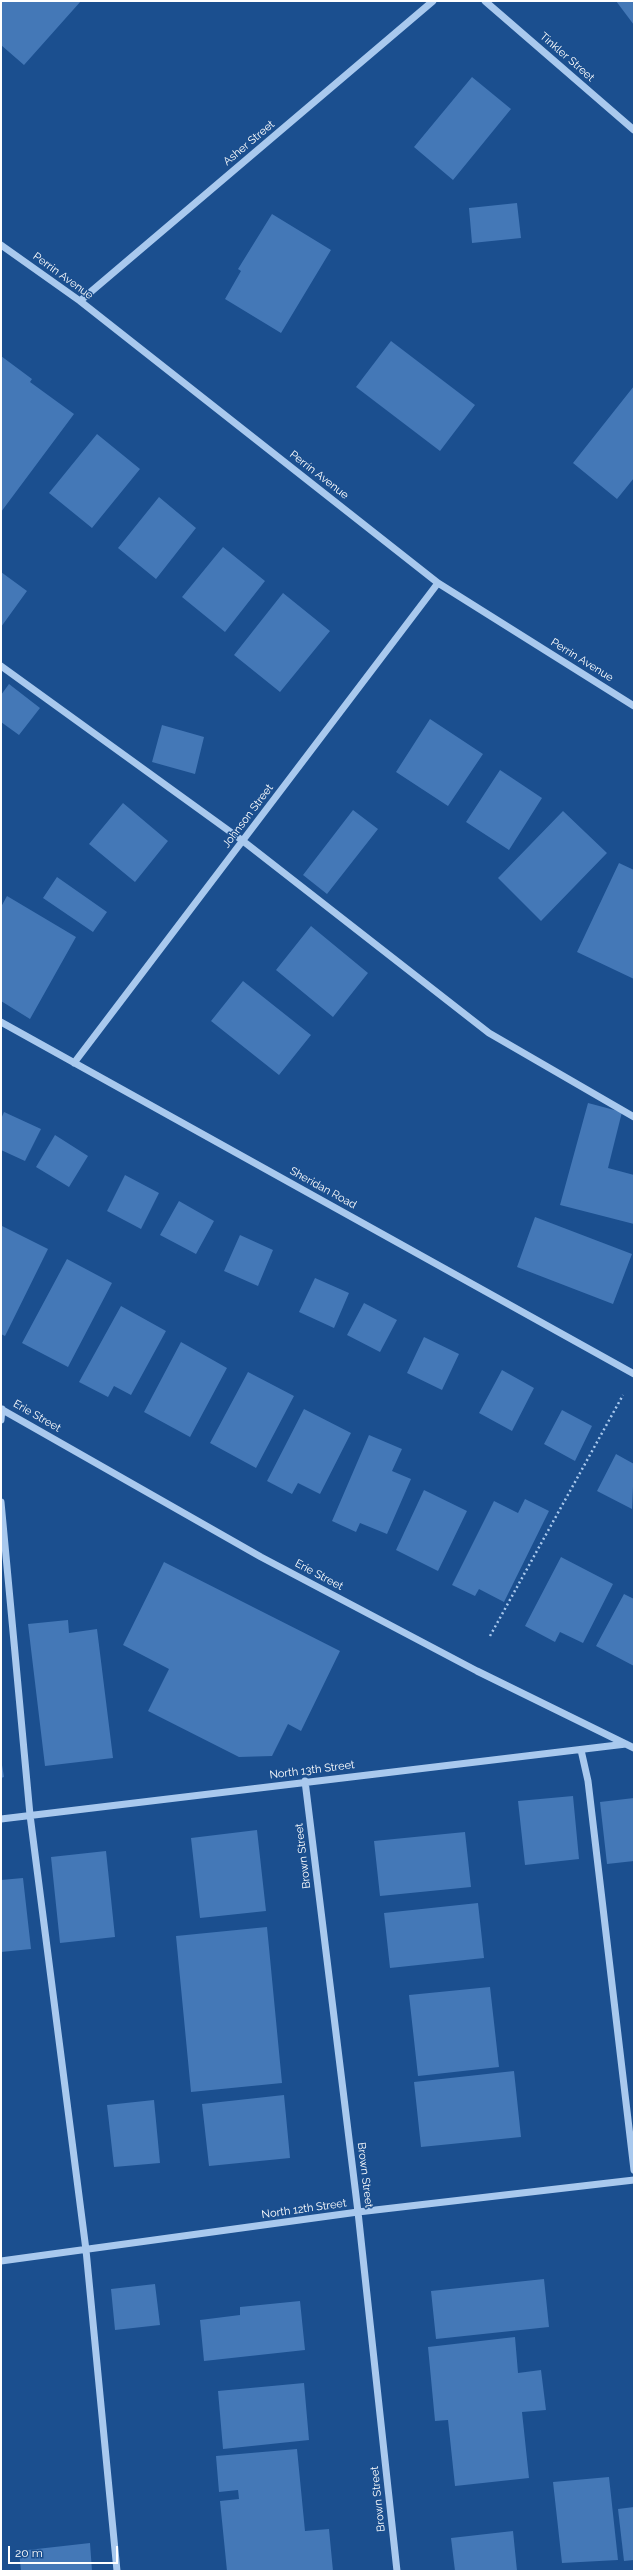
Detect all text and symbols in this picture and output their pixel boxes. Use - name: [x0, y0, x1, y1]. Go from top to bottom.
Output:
- street label: Tinkler Street: [537, 30, 597, 84]
- street label: Asher Street: [221, 118, 277, 168]
- street label: Perrin Avenue: [30, 250, 96, 302]
- street label: Perrin Avenue: [287, 448, 351, 502]
- street label: Perrin Avenue: [548, 636, 616, 684]
- street label: Johnson Street: [220, 782, 276, 850]
- street label: Sheridan Road: [287, 1164, 359, 1212]
- street label: Erie Street: [11, 1397, 63, 1435]
- street label: Erie Street: [293, 1557, 345, 1593]
- street label: North 13th Street: [269, 1758, 355, 1782]
- street label: Brown Street: [292, 1822, 314, 1890]
- street label: Brown Street: [354, 2141, 376, 2209]
- street label: North 12th Street: [261, 2197, 347, 2221]
- street label: Brown Street: [368, 2465, 388, 2533]
- scale bar: [10, 2538, 120, 2564]
- text: 20 m: [15, 2546, 43, 2560]

